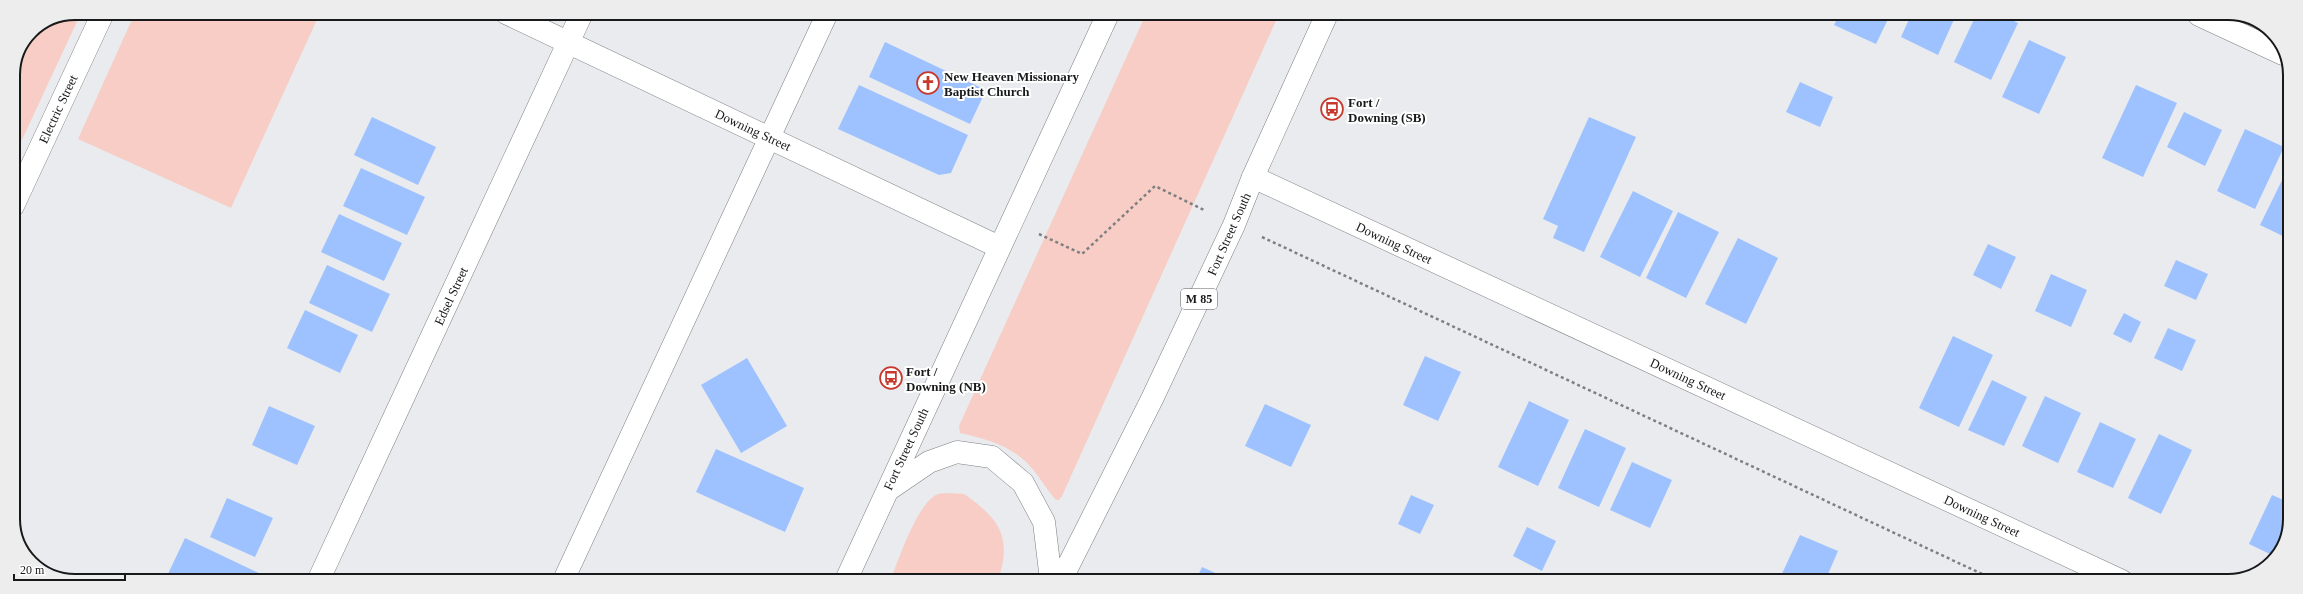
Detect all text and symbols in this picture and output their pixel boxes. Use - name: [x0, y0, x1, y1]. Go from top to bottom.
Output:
- place label: New Heaven Missionary Baptist Church: [944, 69, 1080, 99]
- church icon: New Heaven Missionary Baptist Church: [915, 70, 941, 96]
- street label: Electric Street: [36, 72, 81, 146]
- place label: Fort / Downing (SB): [1348, 95, 1426, 125]
- bus stop icon: Fort / Downing (SB): [1319, 96, 1345, 122]
- street label: Downing Street: [713, 106, 794, 154]
- street label: Fort Street South: [1204, 190, 1254, 278]
- street label: Downing Street: [1354, 219, 1435, 267]
- street label: Edsel Street: [431, 264, 471, 327]
- road number: M 85: [1181, 289, 1217, 309]
- street label: Downing Street: [1648, 355, 1729, 403]
- place label: Fort / Downing (NB): [906, 364, 986, 394]
- bus stop icon: Fort / Downing (NB): [878, 365, 904, 391]
- street label: Fort Street South: [880, 405, 932, 492]
- street label: Downing Street: [1942, 492, 2023, 540]
- scale bar: [14, 556, 125, 582]
- text: 20 m: [20, 563, 45, 577]

